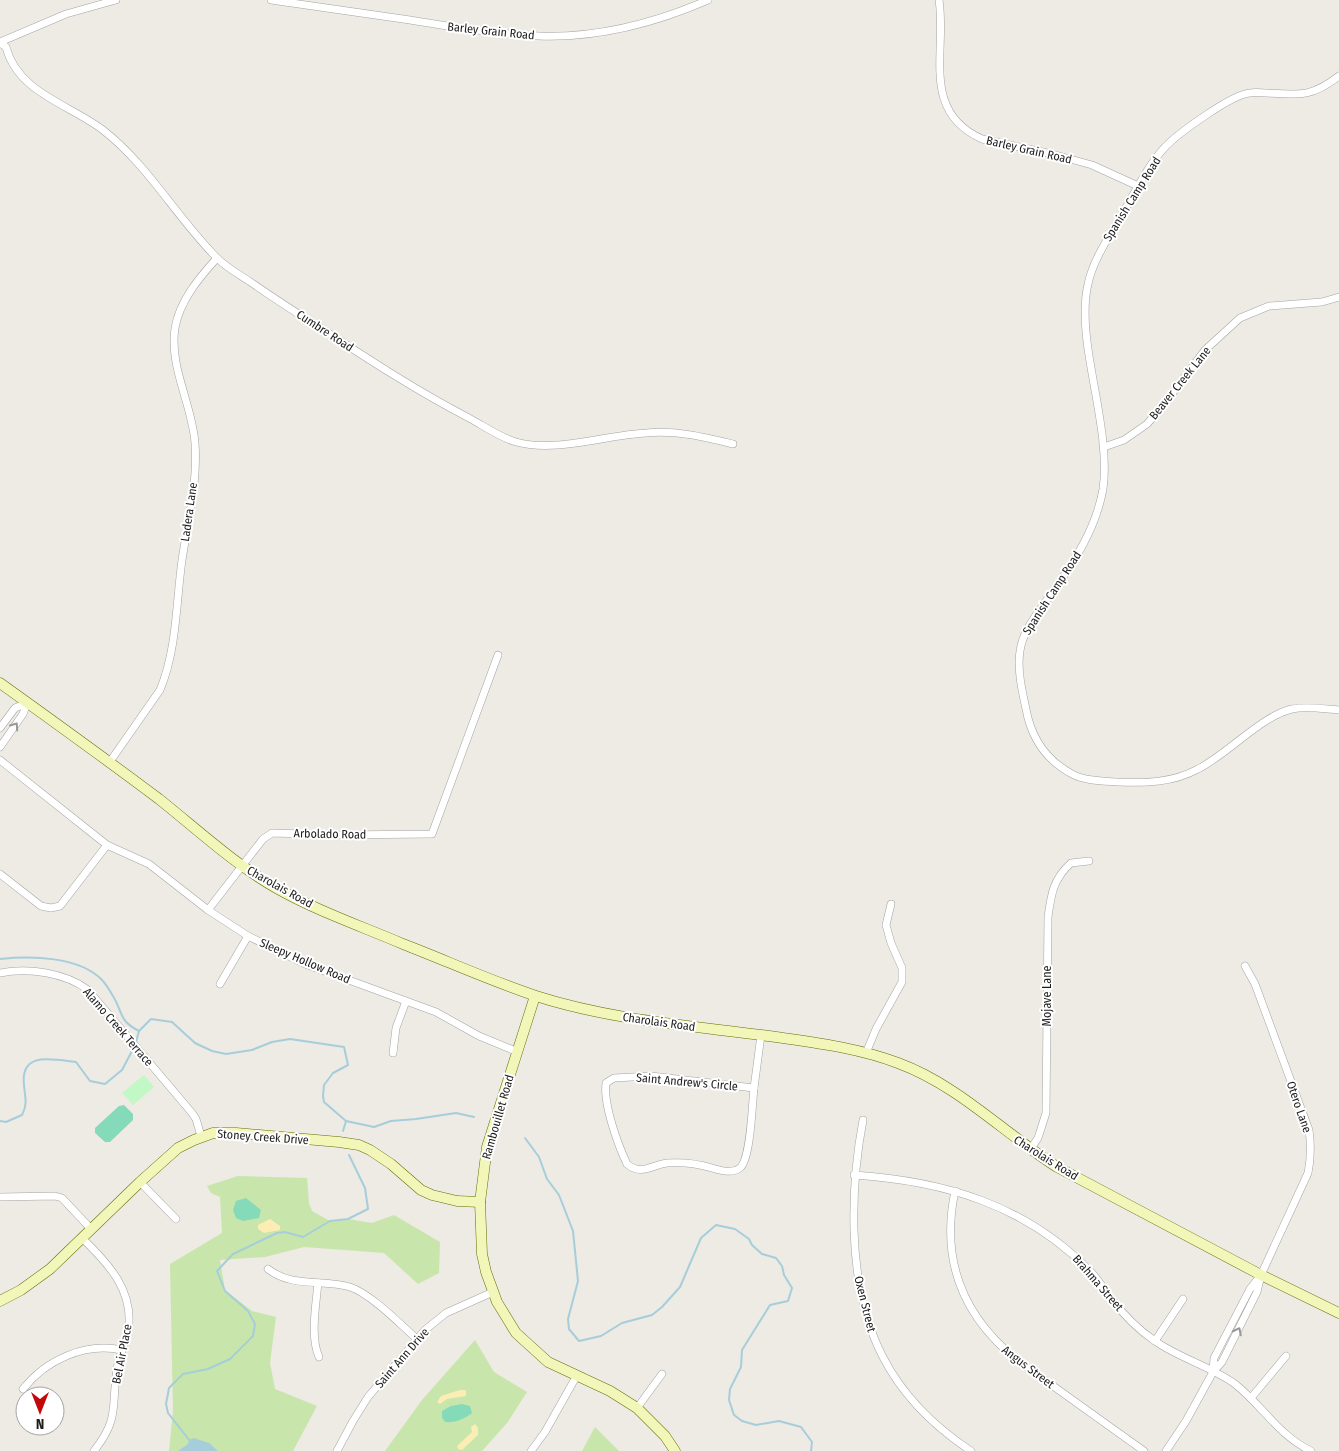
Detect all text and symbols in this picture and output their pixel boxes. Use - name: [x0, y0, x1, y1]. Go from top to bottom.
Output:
- street label: Barley Grain Road: [447, 19, 535, 43]
- street label: Barley Grain Road: [985, 133, 1073, 167]
- street label: Spanish Camp Road: [1100, 154, 1164, 244]
- street label: Cumbre Road: [294, 307, 356, 355]
- street label: Beaver Creek Lane: [1146, 344, 1214, 422]
- street label: Ladera Lane: [178, 482, 200, 542]
- street label: Spanish Camp Road: [1020, 549, 1084, 637]
- one-way arrow: [9, 722, 18, 731]
- street label: Arbolado Road: [294, 826, 366, 842]
- street label: Charolais Road: [245, 863, 315, 911]
- street label: Sleepy Hollow Road: [258, 936, 352, 986]
- street label: Mojave Lane: [1040, 965, 1054, 1026]
- street label: Alamo Creek Terrace: [80, 985, 156, 1069]
- street label: Charolais Road: [622, 1010, 696, 1034]
- street label: Saint Andrew's Circle: [636, 1071, 738, 1093]
- street label: Rambouillet Road: [479, 1073, 517, 1161]
- street label: Otero Lane: [1284, 1079, 1314, 1135]
- street label: Stoney Creek Drive: [217, 1127, 309, 1147]
- street label: Charolais Road: [1011, 1133, 1081, 1183]
- street label: Brahma Street: [1070, 1252, 1126, 1314]
- street label: Oxen Street: [851, 1275, 879, 1333]
- street label: Bel Air Place: [109, 1323, 135, 1385]
- street label: Saint Ann Drive: [372, 1325, 432, 1391]
- one-way arrow: [1232, 1327, 1242, 1336]
- street label: Angus Street: [999, 1343, 1057, 1391]
- north arrow: [15, 1386, 65, 1436]
- text: N: [36, 1415, 44, 1432]

